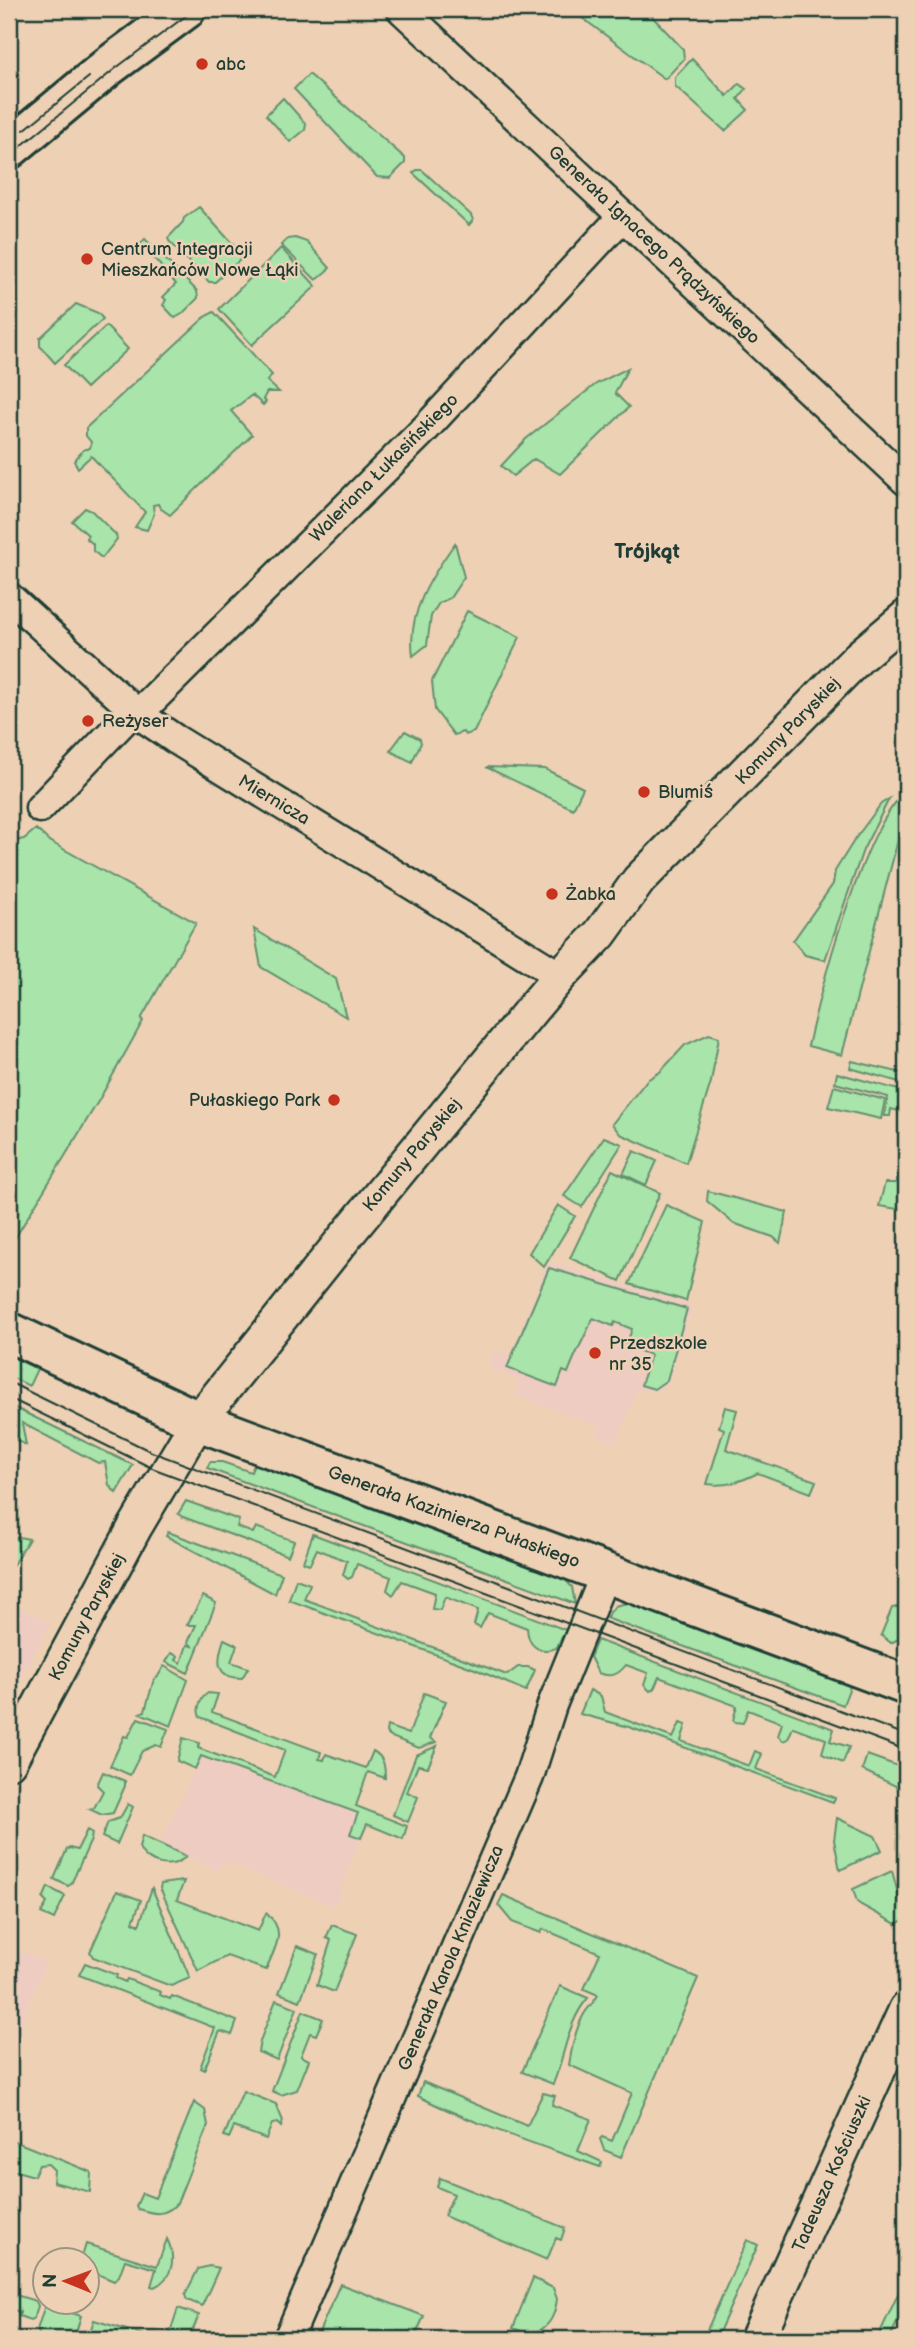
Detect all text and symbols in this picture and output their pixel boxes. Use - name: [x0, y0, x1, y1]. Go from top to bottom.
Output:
- place label: abc: [216, 54, 246, 75]
- marker: abc: [194, 56, 210, 72]
- street label: Generała Ignacego Prądzyńskiego: [544, 141, 764, 349]
- place label: Centrum Integracji Mieszkańców Nowe Łąki: [101, 239, 298, 281]
- marker: Centrum Integracji Mieszkańców Nowe Łąki: [79, 251, 95, 267]
- street label: Waleriana Łukasińskiego: [305, 389, 463, 547]
- district label: Trójkąt: [614, 539, 680, 564]
- street label: Komuny Paryskiej: [731, 673, 845, 789]
- place label: Reżyser: [102, 711, 169, 732]
- marker: Reżyser: [80, 713, 96, 729]
- street label: Miernicza: [235, 771, 313, 829]
- place label: Blumiś: [658, 782, 714, 803]
- marker: Blumiś: [636, 784, 652, 800]
- place label: Żabka: [565, 883, 616, 905]
- marker: Żabka: [544, 886, 560, 902]
- place label: Pułaskiego Park: [189, 1090, 320, 1111]
- marker: Pułaskiego Park: [326, 1092, 342, 1108]
- street label: Komuny Paryskiej: [358, 1094, 466, 1216]
- place label: Przedszkole nr 35: [609, 1333, 708, 1375]
- marker: Przedszkole nr 35: [587, 1345, 603, 1361]
- street label: Generała Kazimierza Pułaskiego: [325, 1462, 583, 1572]
- street label: Komuny Paryskiej: [45, 1550, 129, 1684]
- street label: Generała Karola Kniaziewicza: [394, 1842, 508, 2074]
- street label: Tadeusza Kościuszki: [788, 2093, 876, 2255]
- north arrow: [32, 2246, 102, 2316]
- text: N: [39, 2273, 62, 2288]

